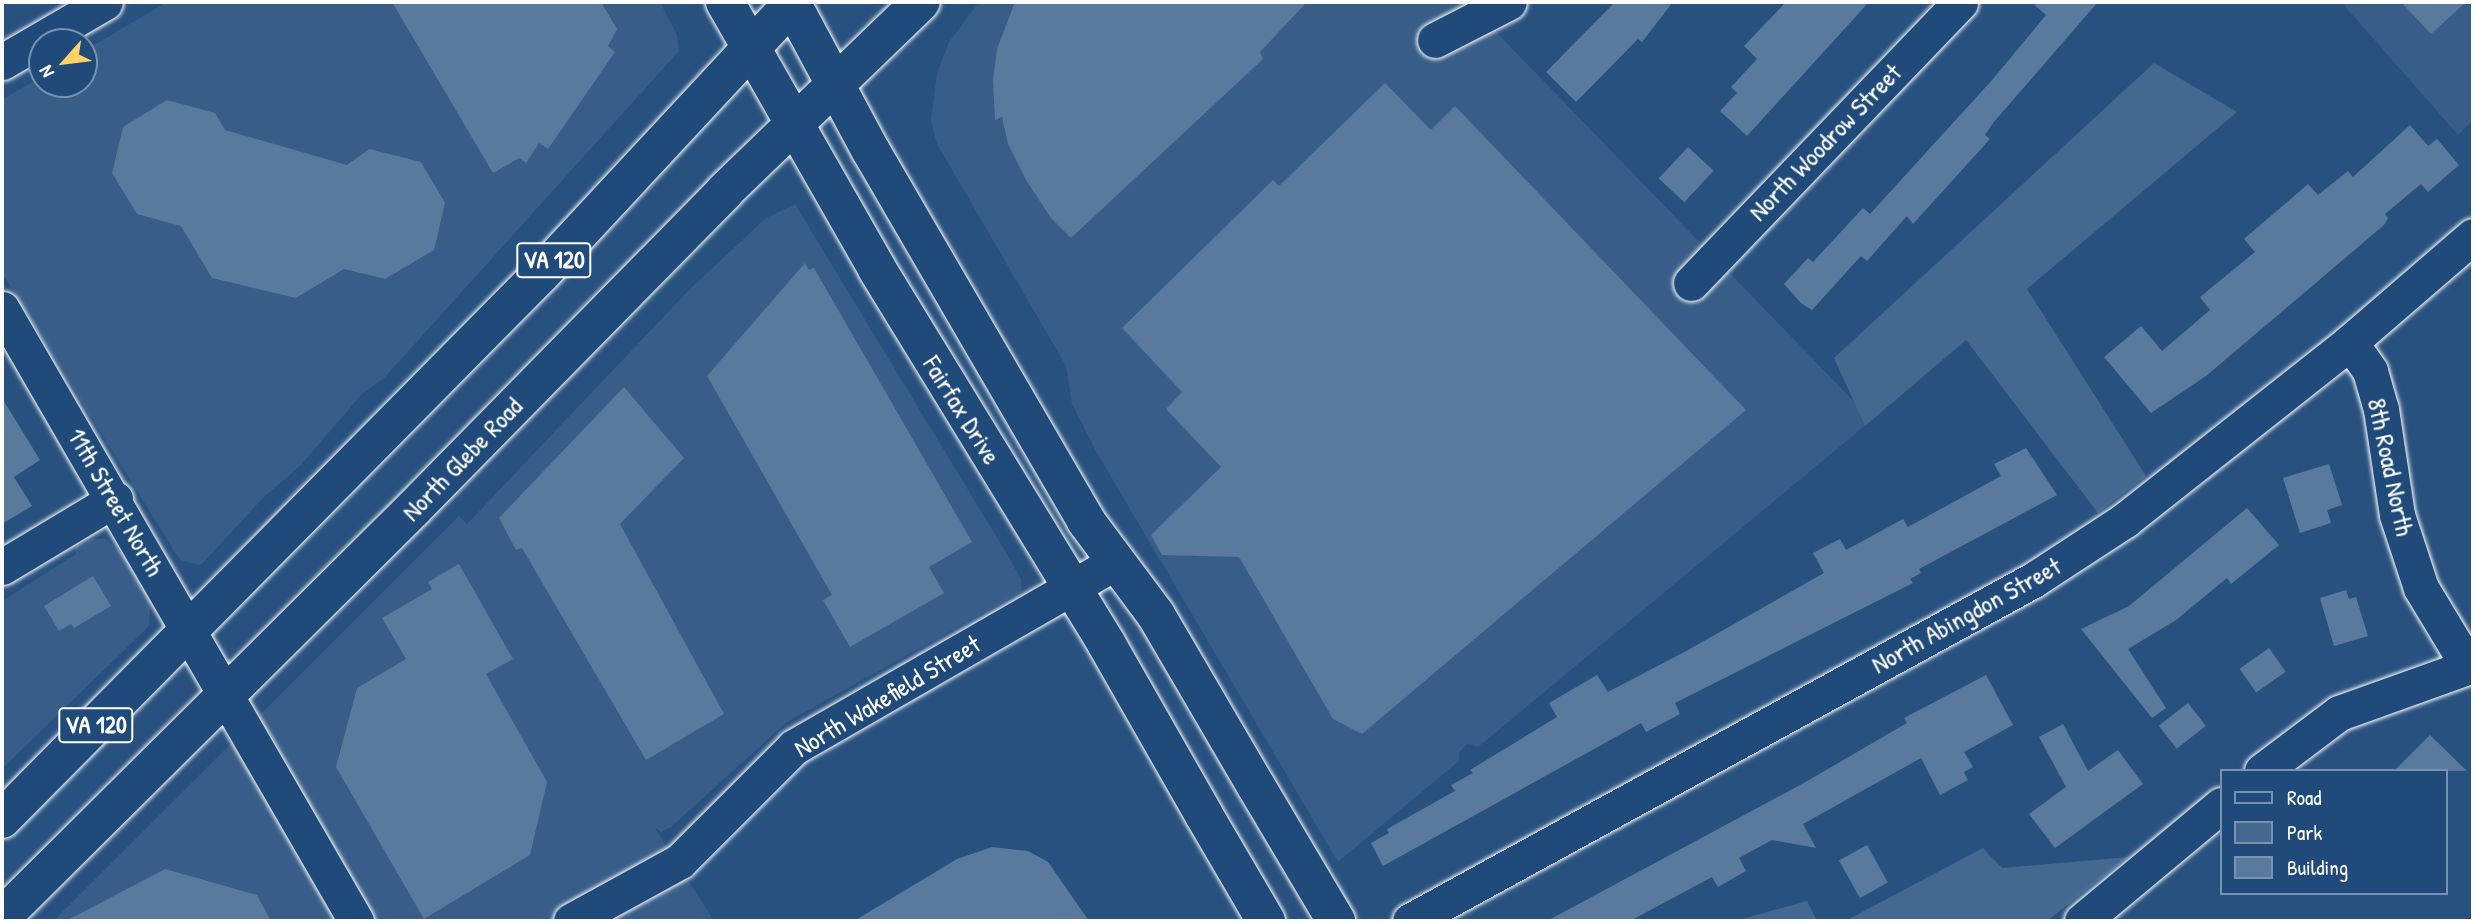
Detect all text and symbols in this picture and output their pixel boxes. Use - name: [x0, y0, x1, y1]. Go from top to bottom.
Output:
- north arrow: [28, 28, 98, 98]
- street label: North Woodrow Street: [1742, 57, 1908, 227]
- text: N: [32, 61, 60, 82]
- road number: VA 120: [516, 240, 592, 281]
- street label: Fairfax Drive: [916, 350, 1008, 470]
- street label: North Glebe Road: [395, 391, 529, 527]
- street label: 8th Road North: [2361, 395, 2421, 539]
- street label: 11th Street North: [61, 423, 171, 581]
- street label: North Abingdon Street: [1866, 550, 2066, 680]
- street label: North Wakefield Street: [788, 628, 986, 764]
- road number: VA 120: [57, 704, 134, 746]
- legend: [2220, 769, 2447, 895]
- text: Road: [2287, 783, 2321, 812]
- text: Park: [2287, 818, 2322, 847]
- text: Building: [2287, 853, 2348, 882]

